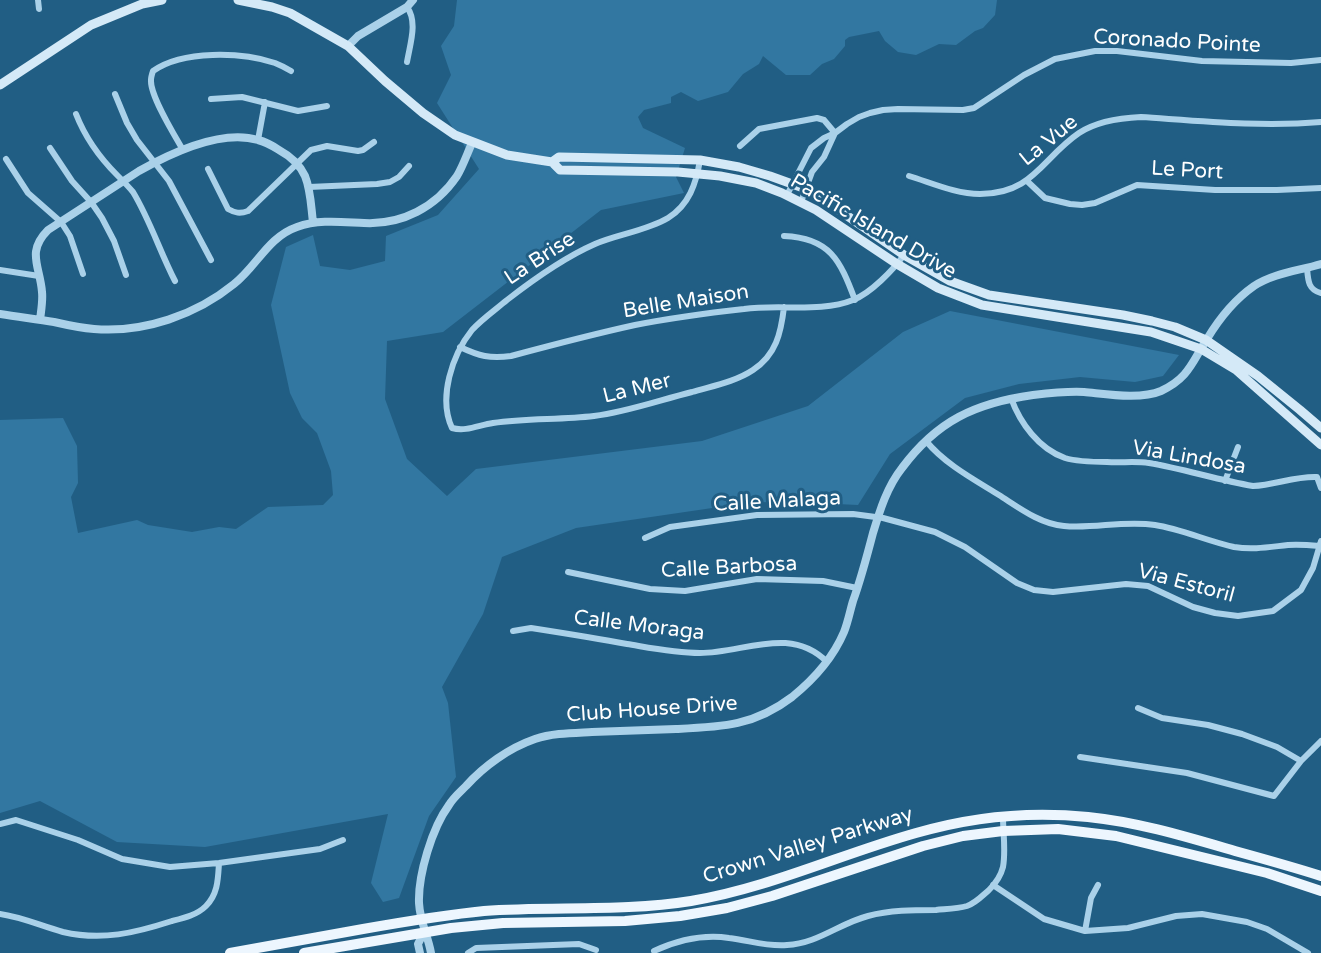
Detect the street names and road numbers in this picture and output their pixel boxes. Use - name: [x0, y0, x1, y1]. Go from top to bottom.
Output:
- street label: Coronado Pointe: [1093, 25, 1261, 59]
- street label: La Vue: [1015, 110, 1083, 172]
- street label: Le Port: [1150, 157, 1224, 185]
- street label: Pacific Island Drive: [785, 169, 961, 285]
- street label: La Brise: [500, 227, 580, 291]
- street label: Belle Maison: [621, 280, 751, 324]
- street label: La Mer: [600, 368, 674, 410]
- street label: Via Lindosa: [1130, 436, 1248, 480]
- street label: Calle Malaga: [712, 486, 842, 518]
- street label: Calle Barbosa: [660, 552, 798, 584]
- street label: Via Estoril: [1135, 559, 1237, 609]
- street label: Calle Moraga: [572, 605, 706, 647]
- street label: Club House Drive: [566, 691, 738, 729]
- street label: Crown Valley Parkway: [700, 802, 916, 890]

